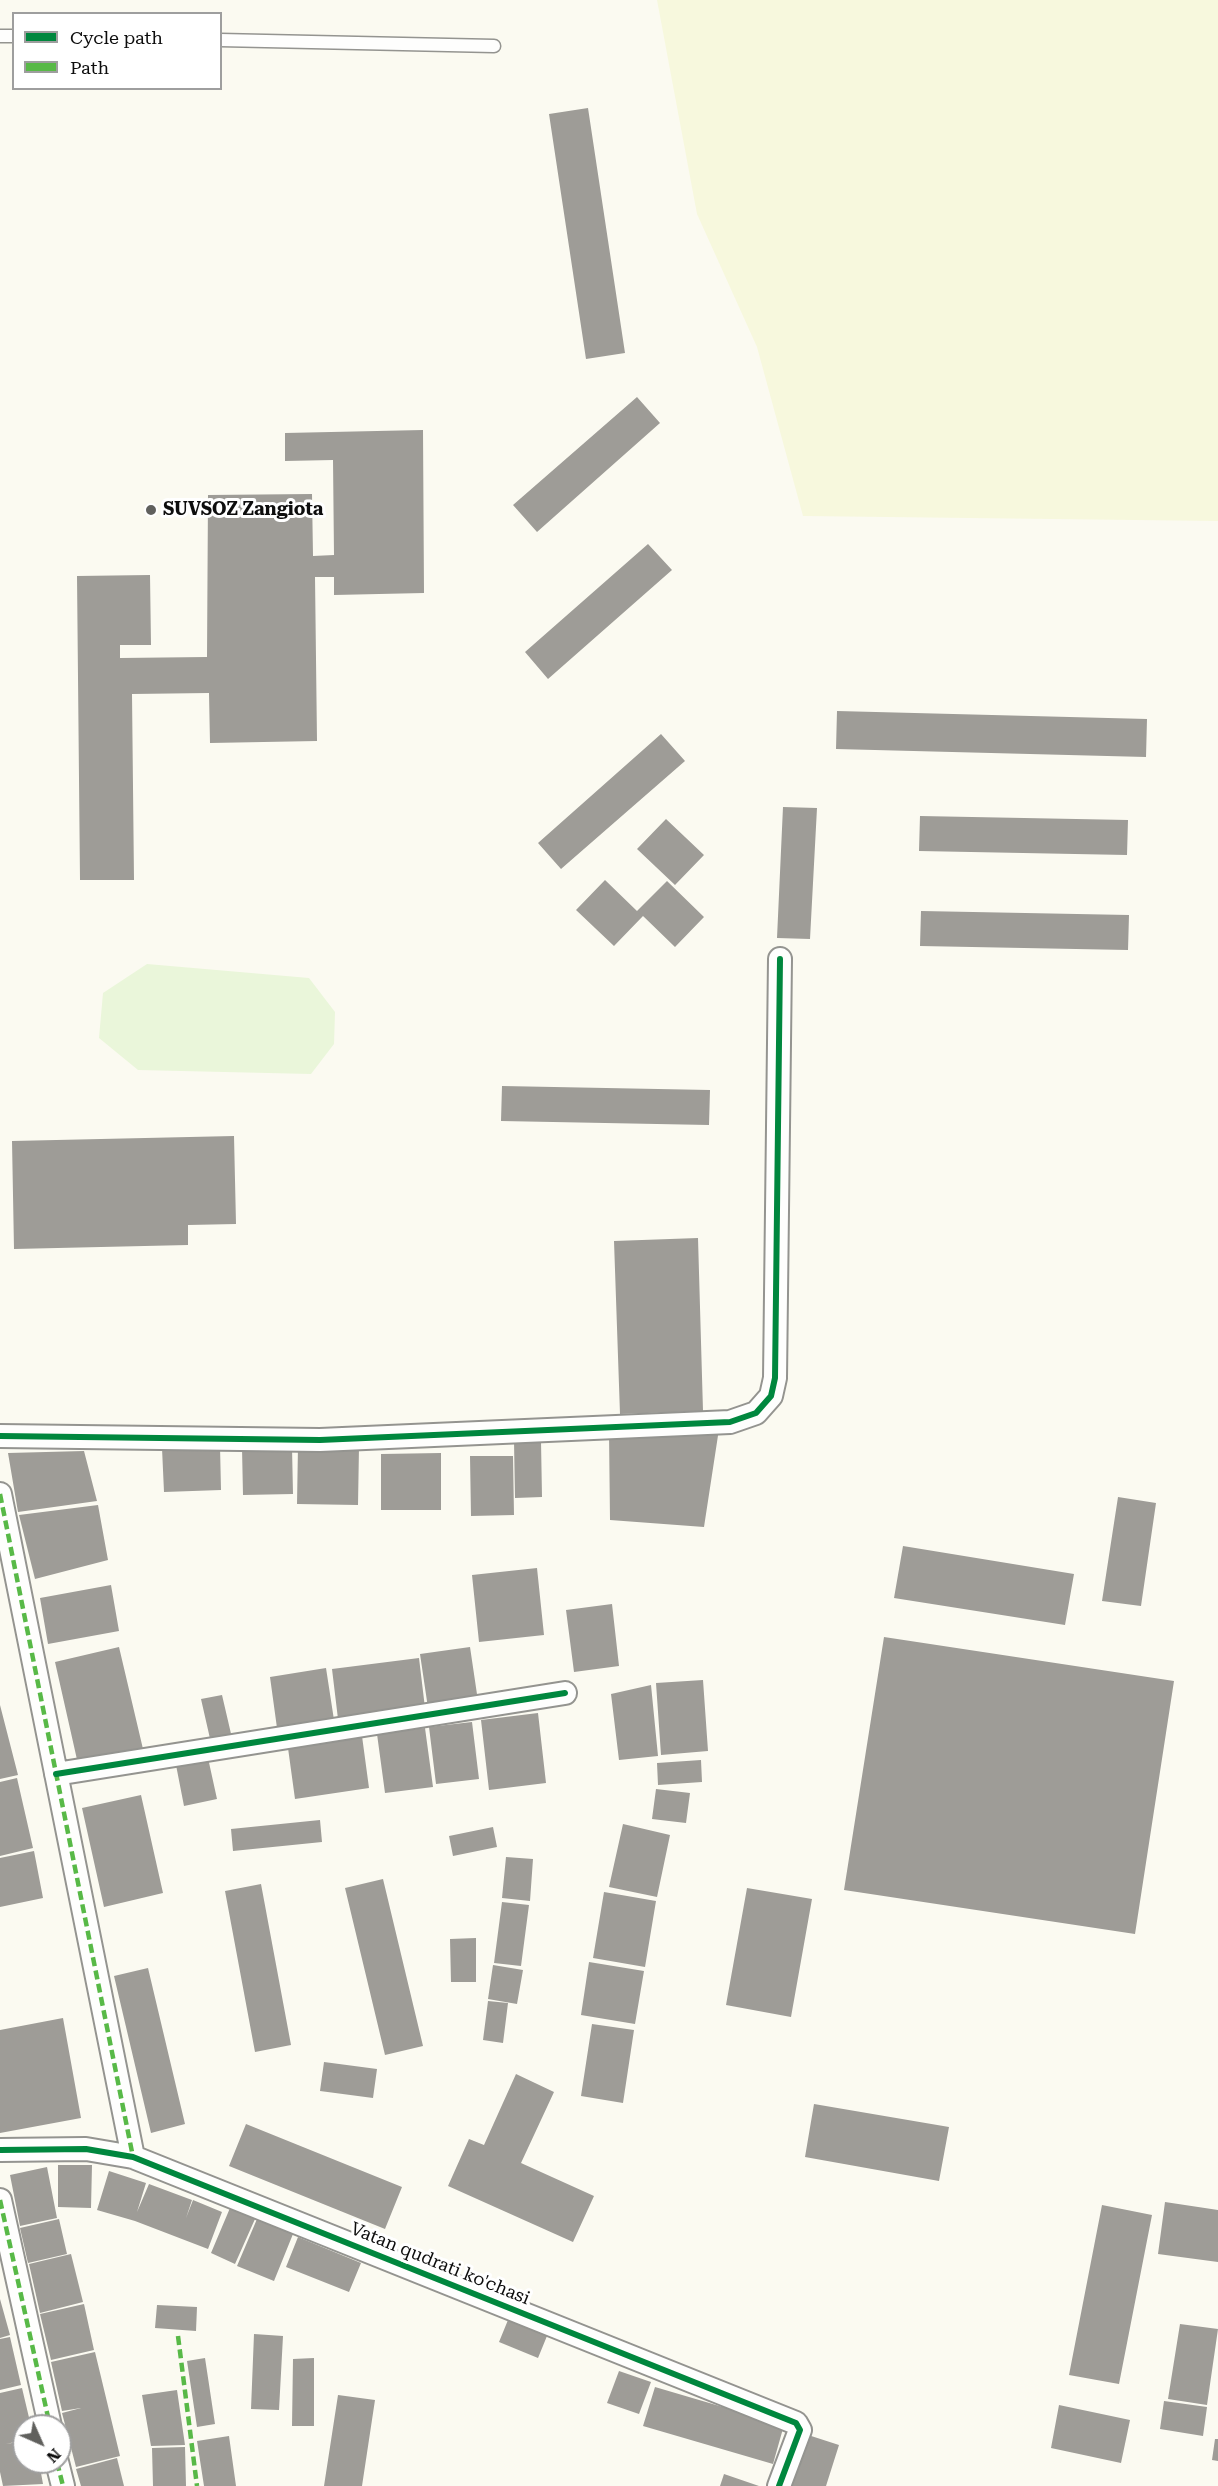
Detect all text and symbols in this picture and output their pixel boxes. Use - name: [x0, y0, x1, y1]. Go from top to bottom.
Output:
- legend: [12, 12, 222, 90]
- text: Cycle path: [70, 27, 163, 48]
- text: Path: [70, 57, 109, 78]
- place label: SUVSOZ Zangiota: [163, 499, 323, 521]
- marker: SUVSOZ Zangiota: [144, 503, 158, 517]
- street label: Vatan qudrati ko'chasi: [347, 2218, 533, 2310]
- north arrow: [12, 2414, 72, 2474]
- text: N: [43, 2445, 65, 2467]

